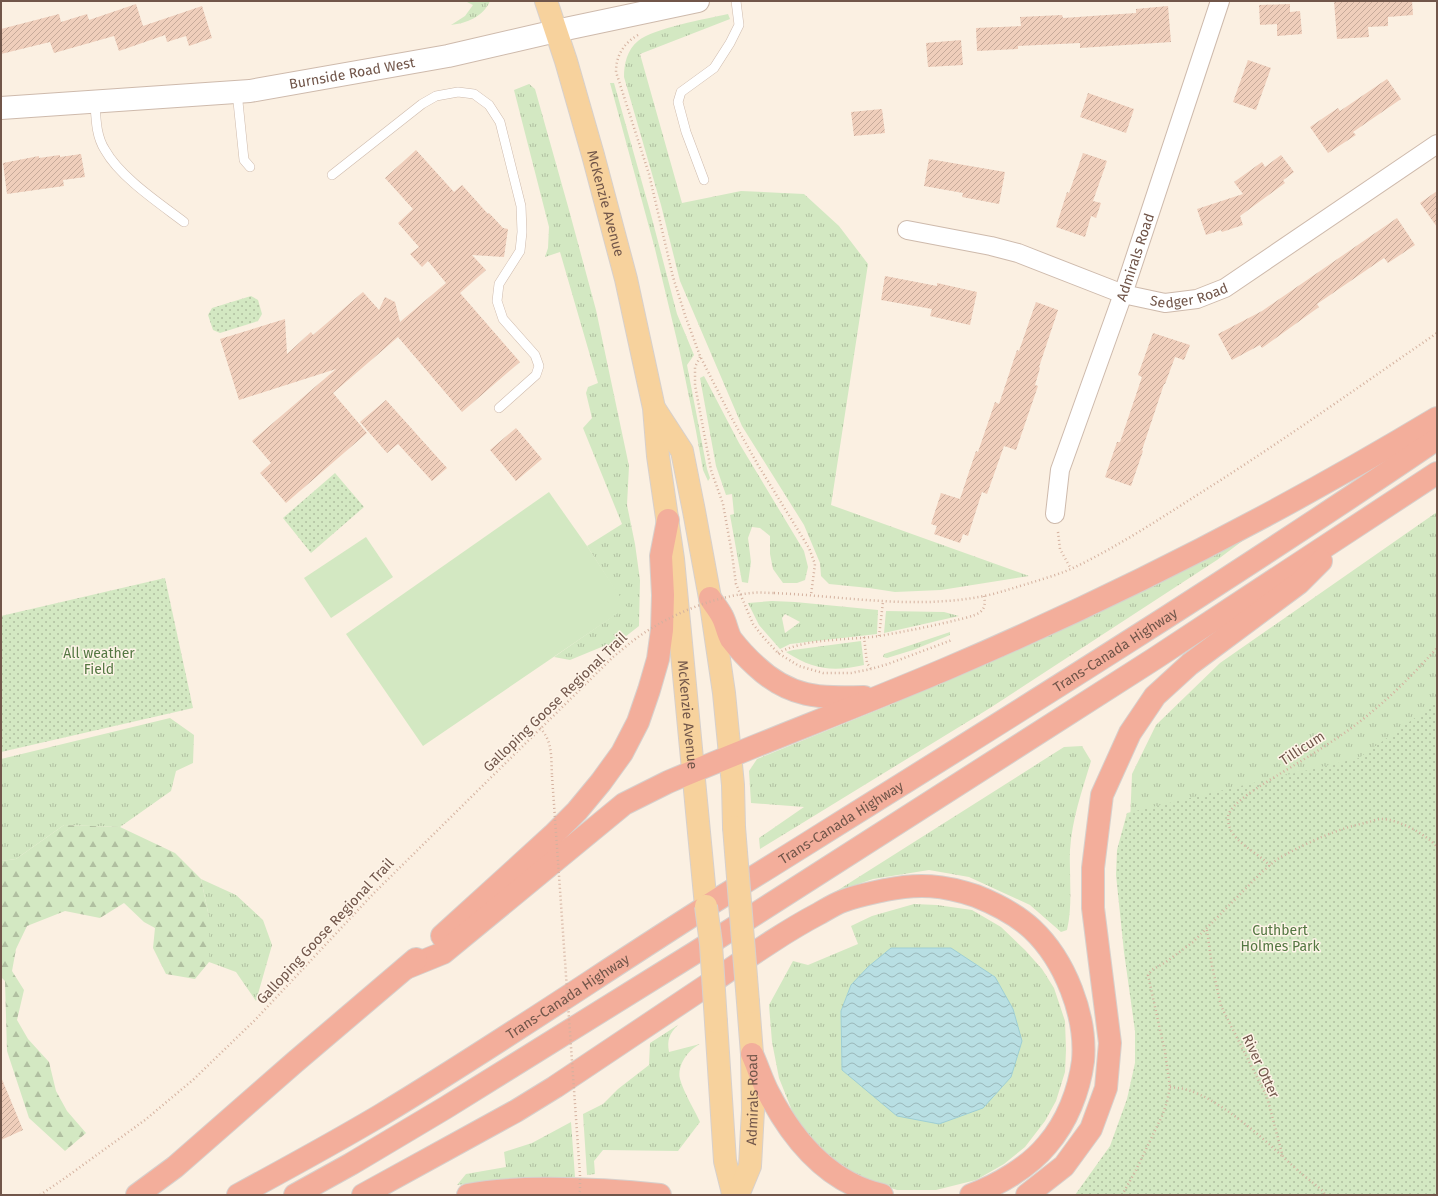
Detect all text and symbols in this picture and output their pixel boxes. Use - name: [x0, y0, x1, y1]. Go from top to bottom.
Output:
- street label: Burnside Road West: [288, 54, 417, 93]
- street label: McKenzie Avenue: [583, 148, 628, 258]
- street label: Admirals Road: [1113, 211, 1158, 304]
- street label: Sedger Road: [1148, 280, 1231, 312]
- street label: Trans-Canada Highway: [1050, 604, 1181, 696]
- street label: Galloping Goose Regional Trail: [480, 629, 631, 776]
- park label: All weather Field: [63, 645, 135, 678]
- street label: McKenzie Avenue: [674, 659, 701, 770]
- street label: Tillicum: [1277, 728, 1328, 769]
- street label: Trans-Canada Highway: [776, 777, 907, 868]
- street label: Galloping Goose Regional Trail: [253, 855, 398, 1008]
- park label: Cuthbert Holmes Park: [1240, 922, 1320, 955]
- street label: Trans-Canada Highway: [503, 950, 633, 1043]
- street label: River Otter: [1238, 1032, 1283, 1101]
- street label: Admirals Road: [743, 1054, 762, 1146]

